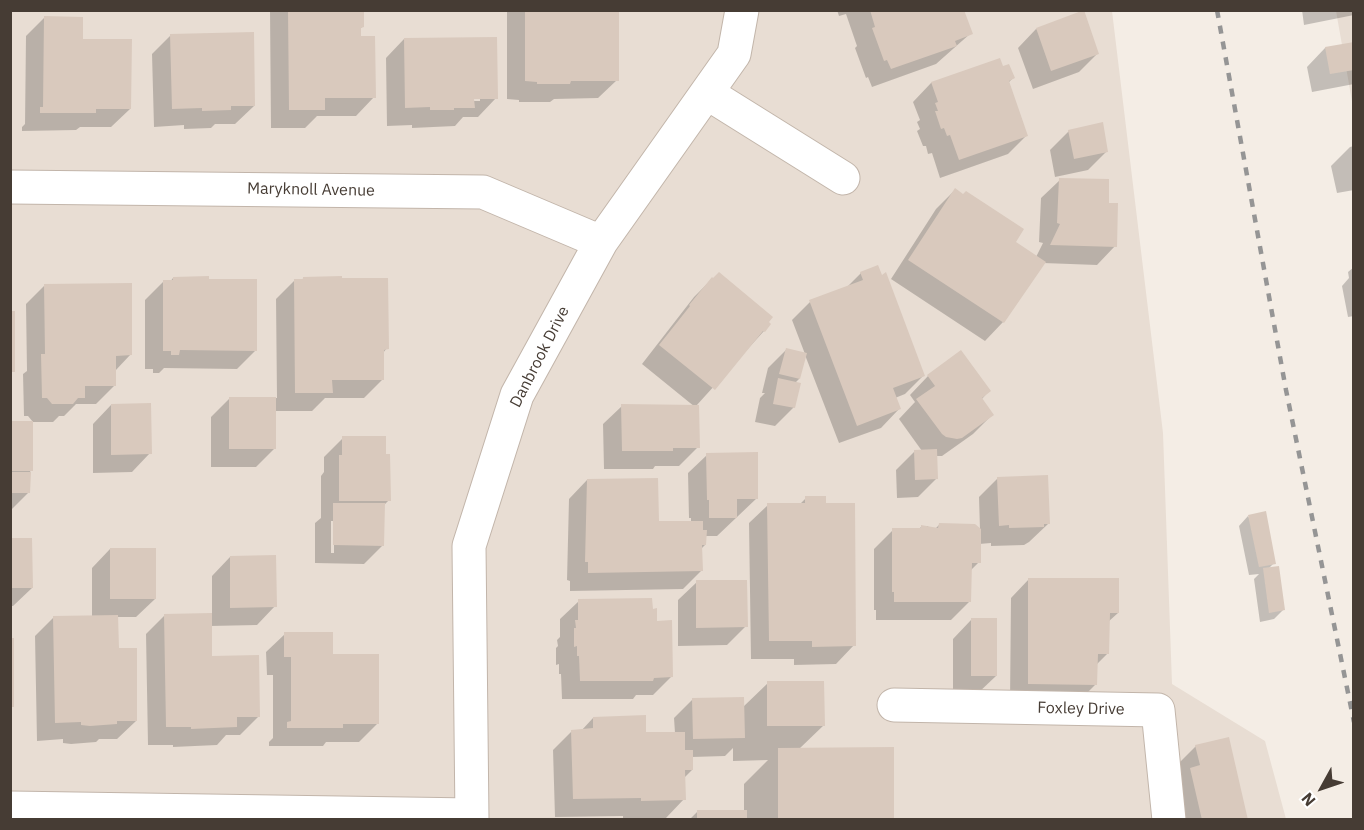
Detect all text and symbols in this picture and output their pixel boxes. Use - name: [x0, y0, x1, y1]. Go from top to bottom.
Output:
- street label: Maryknoll Avenue: [247, 179, 375, 201]
- street label: Danbrook Drive: [506, 303, 574, 411]
- street label: Foxley Drive: [1037, 699, 1125, 719]
- north arrow: [1292, 758, 1352, 818]
- text: N: [1297, 789, 1320, 810]

